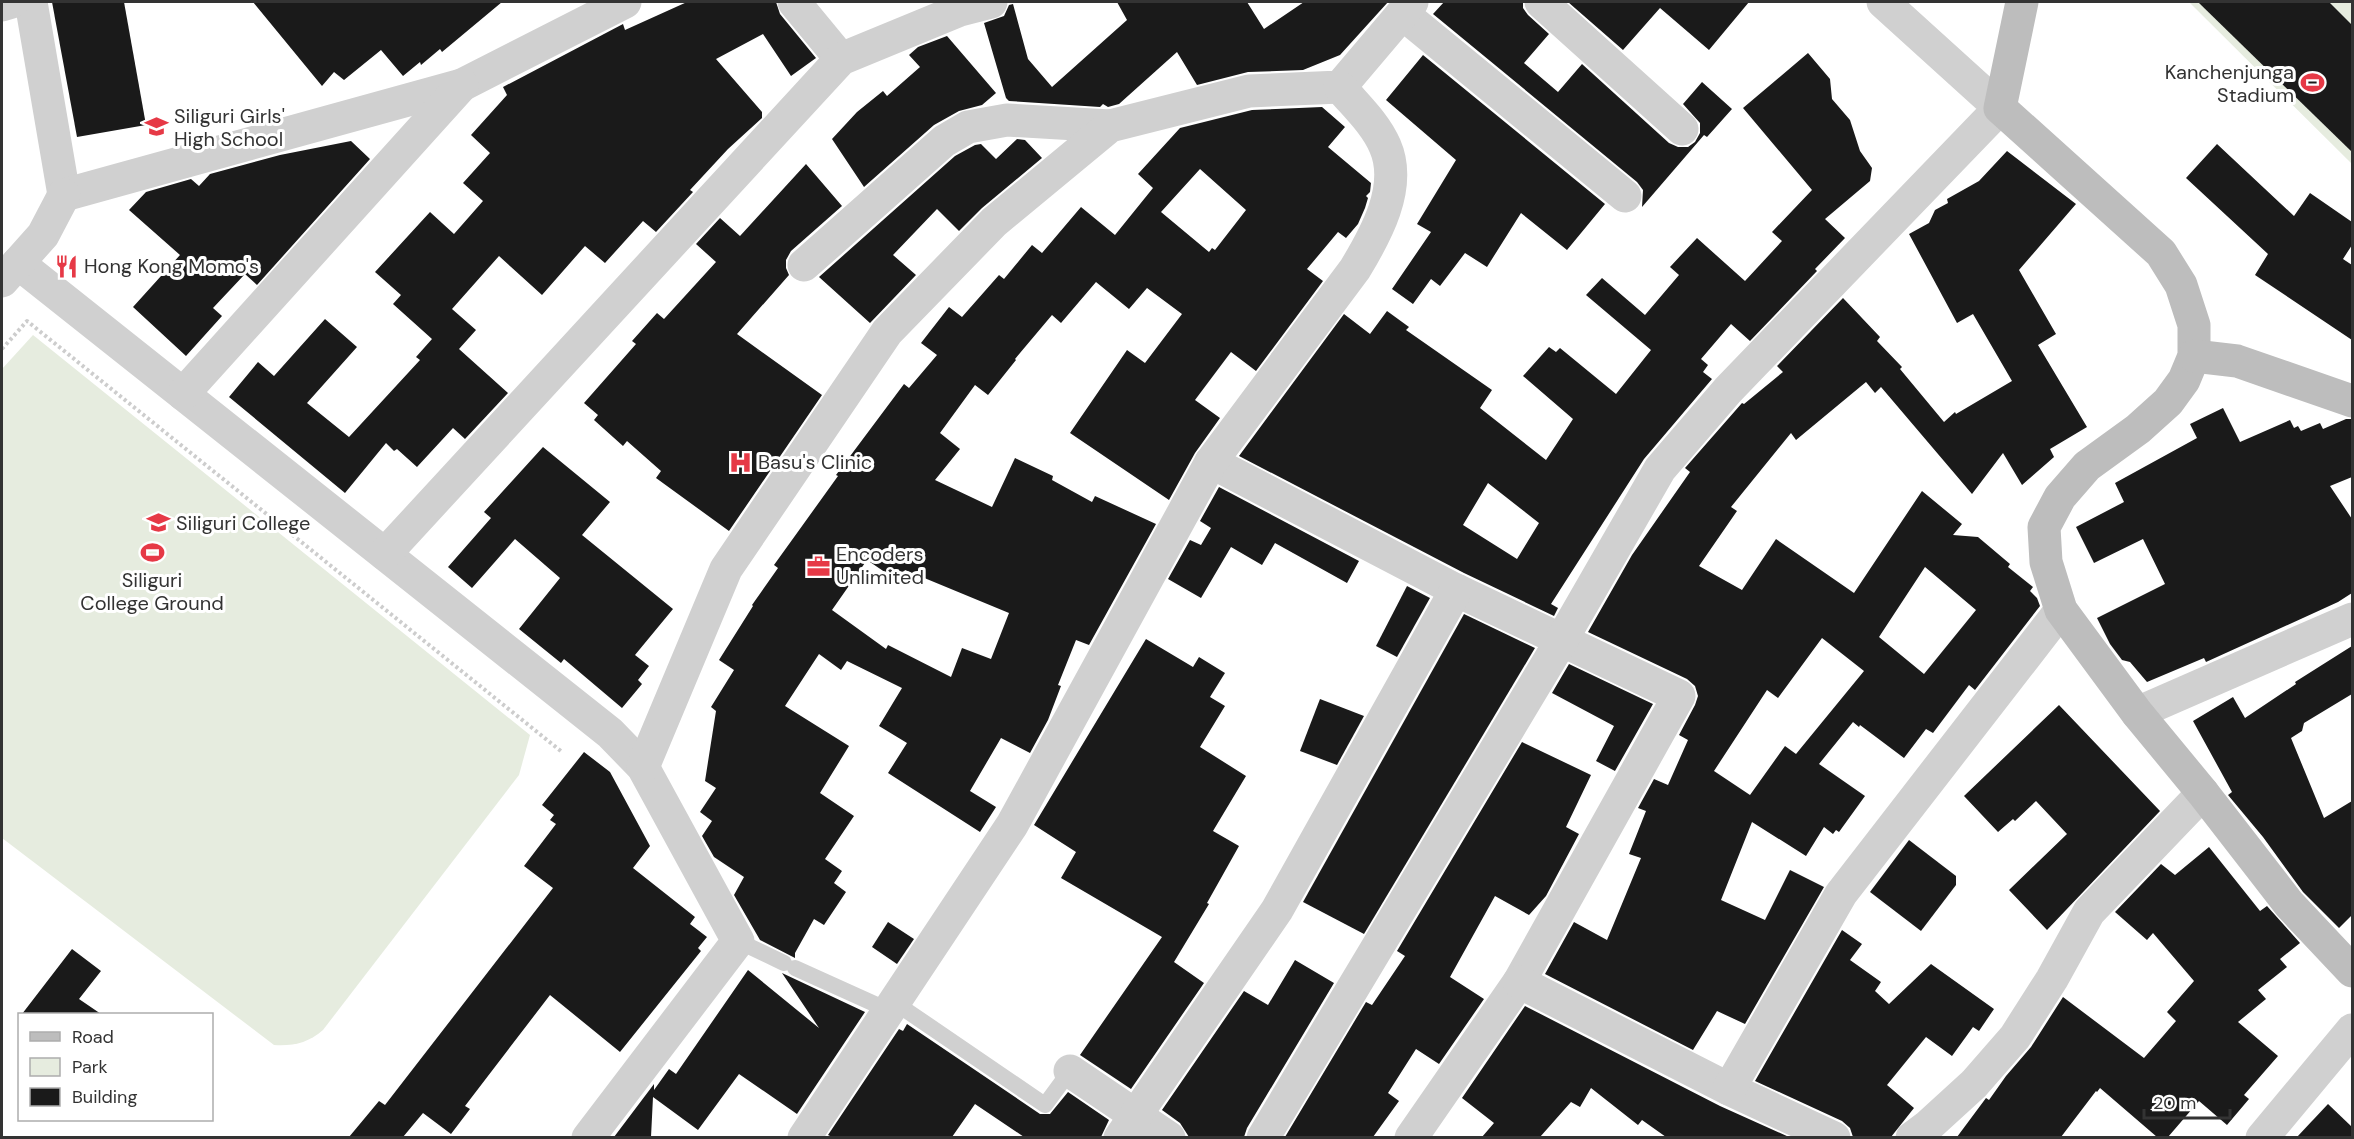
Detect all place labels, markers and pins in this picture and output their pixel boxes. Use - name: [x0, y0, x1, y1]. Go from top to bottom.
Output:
- place label: Kanchenjunga Stadium: [2165, 59, 2294, 108]
- sports icon: Kanchenjunga Stadium: [2299, 70, 2325, 96]
- place label: Siliguri Girls' High School: [174, 103, 285, 152]
- school or university icon: Siliguri Girls' High School: [143, 114, 169, 140]
- restaurant icon: Hong Kong Momo's: [53, 253, 79, 279]
- place label: Hong Kong Momo's: [84, 253, 259, 279]
- hospital icon: Basu's Clinic: [727, 449, 753, 475]
- place label: Basu's Clinic: [758, 449, 872, 475]
- school or university icon: Siliguri College: [145, 510, 171, 536]
- place label: Siliguri College: [176, 510, 310, 536]
- sports icon: Siliguri College Ground: [139, 539, 165, 565]
- place label: Encoders Unlimited: [836, 541, 924, 590]
- office icon: Encoders Unlimited: [805, 553, 831, 579]
- place label: Siliguri College Ground: [80, 567, 224, 616]

